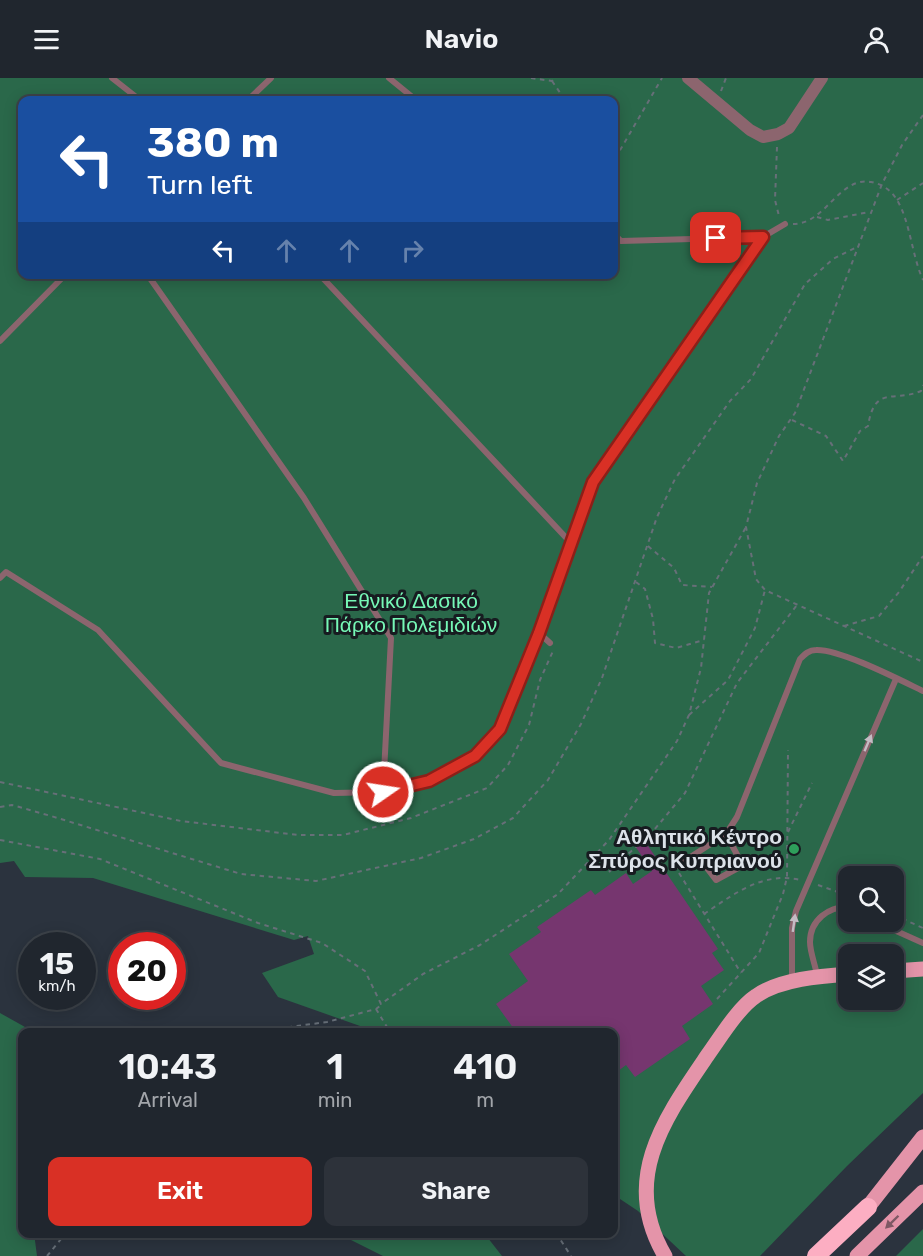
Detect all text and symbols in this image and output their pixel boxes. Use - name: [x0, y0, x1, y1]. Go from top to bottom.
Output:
- icon: menu: [30, 23, 63, 56]
- text: Navio: [425, 23, 498, 55]
- icon: person: [860, 23, 893, 56]
- text: 380 m: [147, 118, 279, 168]
- icon: left: [48, 120, 126, 198]
- text: Turn left: [147, 169, 252, 201]
- pin: [690, 212, 741, 263]
- icon: arrive: [699, 221, 732, 254]
- icon: left: [207, 234, 240, 267]
- icon: ahead: [270, 234, 303, 267]
- icon: ahead: [333, 234, 366, 267]
- icon: right: [396, 234, 429, 267]
- park label: Εθνικό Δασικό Πάρκο Πολεμιδιών: [325, 588, 497, 637]
- one-way arrow: [863, 734, 873, 752]
- position arrow: [351, 760, 415, 824]
- place label: Αθλητικό Κέντρο Σπύρος Κυπριανού: [588, 824, 782, 873]
- marker: Αθλητικό Κέντρο Σπύρος Κυπριανού: [787, 842, 801, 856]
- map controls: [838, 866, 904, 1010]
- button: search: [838, 866, 904, 932]
- one-way arrow: [789, 914, 798, 933]
- speed limit sign: 20: [108, 932, 186, 1010]
- button: layers: [838, 944, 904, 1010]
- text: 15: [40, 946, 74, 982]
- text: km/h: [38, 977, 76, 995]
- text: 10:43: [119, 1045, 217, 1088]
- text: 1: [326, 1045, 344, 1088]
- text: 410: [453, 1045, 517, 1088]
- text: Arrival: [138, 1088, 198, 1112]
- text: min: [318, 1088, 352, 1112]
- text: m: [476, 1088, 494, 1112]
- button: Exit: [48, 1157, 312, 1226]
- button: Share: [324, 1157, 588, 1226]
- one-way arrow: [884, 1215, 899, 1229]

